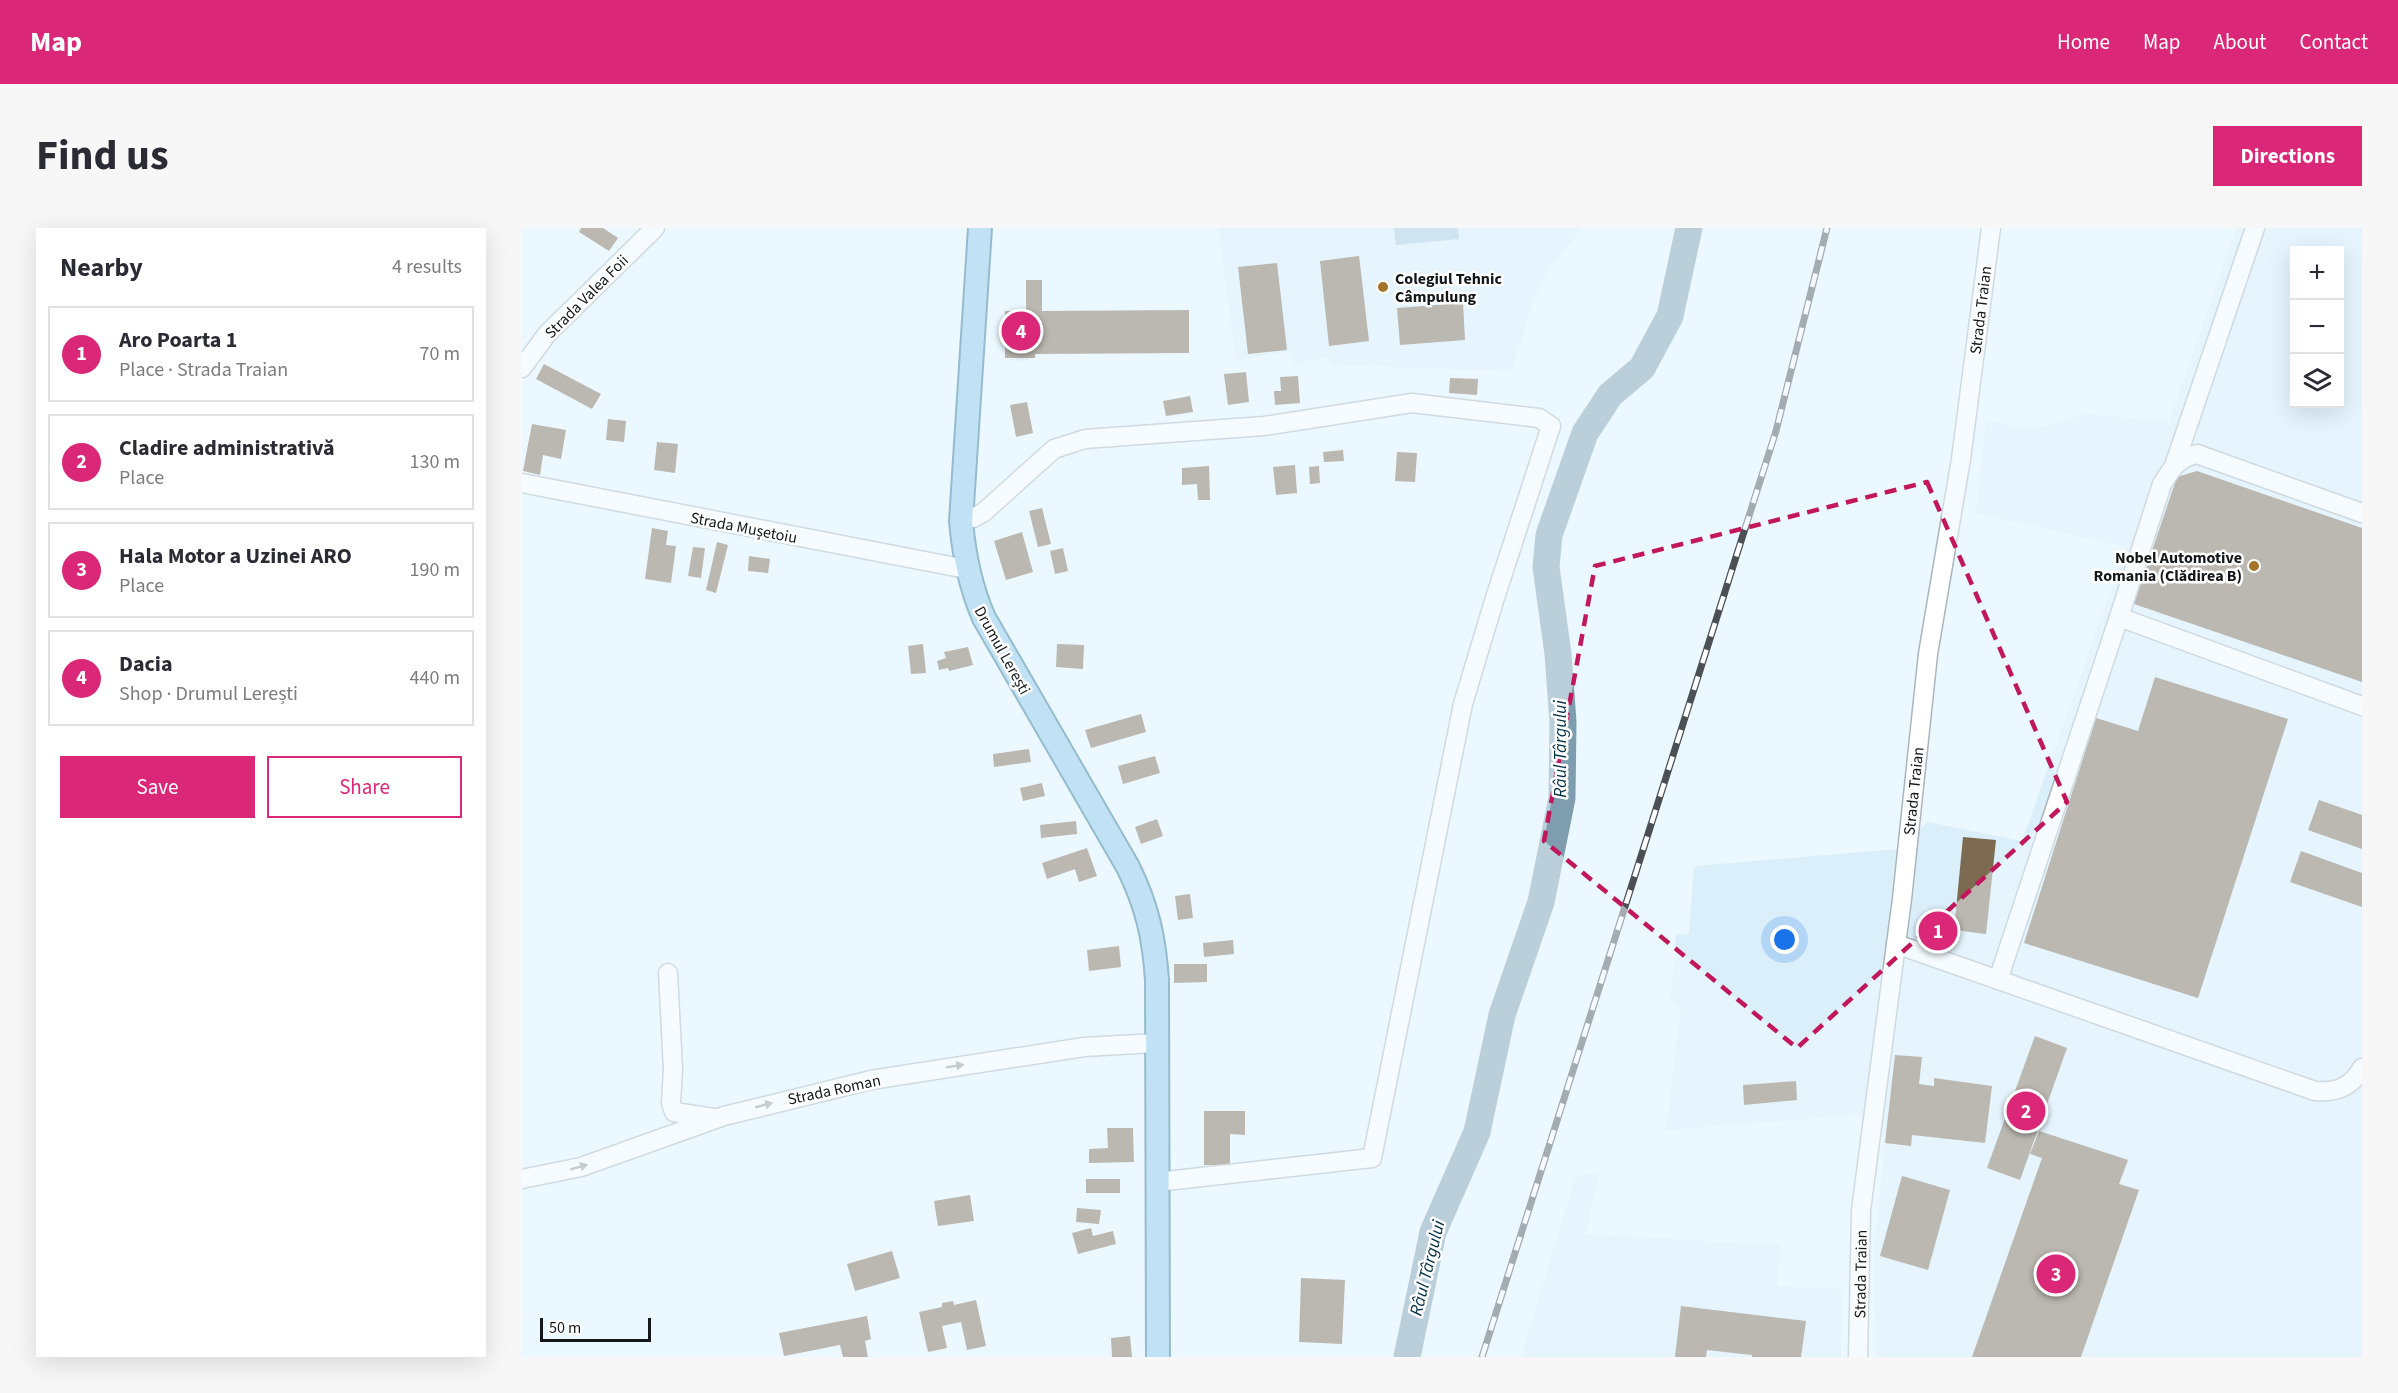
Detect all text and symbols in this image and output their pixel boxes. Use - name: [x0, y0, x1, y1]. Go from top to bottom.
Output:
- text: Map: [30, 22, 82, 62]
- text: Home: [2057, 27, 2110, 57]
- text: Map: [2143, 27, 2181, 57]
- text: About: [2214, 27, 2266, 57]
- text: Contact: [2299, 27, 2368, 57]
- text: Find us: [36, 126, 169, 186]
- button: Directions: [2213, 126, 2362, 186]
- map controls: [2290, 246, 2344, 408]
- button: +: [2290, 246, 2344, 300]
- text: Nearby: [60, 249, 143, 286]
- street label: Strada Valea Foii: [540, 250, 633, 343]
- text: 4 results: [392, 253, 462, 281]
- street label: Strada Traian: [1965, 265, 1997, 356]
- place label: Colegiul Tehnic Câmpulung: [1395, 268, 1502, 308]
- marker: Colegiul Tehnic Câmpulung: [1376, 280, 1390, 294]
- button: −: [2290, 300, 2344, 354]
- pin: 4: [1002, 308, 1040, 354]
- text: Aro Poarta 1: [119, 324, 237, 356]
- text: 1: [76, 340, 87, 368]
- text: 70 m: [420, 340, 460, 368]
- button: layers: [2290, 354, 2344, 408]
- text: Place · Strada Traian: [119, 356, 288, 384]
- text: Cladire administrativă: [119, 432, 335, 464]
- text: 2: [76, 448, 87, 476]
- text: 130 m: [410, 448, 460, 476]
- text: Place: [119, 464, 164, 492]
- street label: Strada Mușetoiu: [689, 507, 799, 549]
- text: Hala Motor a Uzinei ARO: [119, 540, 352, 572]
- place label: Nobel Automotive Romania (Clădirea B): [2094, 547, 2242, 587]
- text: 3: [76, 556, 87, 584]
- text: 190 m: [410, 556, 460, 584]
- marker: Nobel Automotive Romania (Clădirea B): [2247, 559, 2261, 573]
- text: Place: [119, 572, 164, 600]
- street label: Drumul Lerești: [969, 602, 1035, 699]
- text: Dacia: [119, 648, 173, 680]
- text: 4: [76, 664, 87, 692]
- text: 440 m: [410, 664, 460, 692]
- text: Shop · Drumul Lerești: [119, 680, 298, 708]
- water label: Râul Târgului: [1548, 700, 1573, 798]
- street label: Strada Traian: [1898, 746, 1930, 836]
- button: Save: [60, 756, 255, 818]
- button: Share: [267, 756, 462, 818]
- pin: 1: [1918, 908, 1958, 954]
- your location: [1770, 925, 1799, 954]
- one-way arrow: [945, 1061, 964, 1070]
- street label: Strada Roman: [786, 1069, 883, 1111]
- pin: 2: [2006, 1088, 2046, 1134]
- one-way arrow: [755, 1100, 773, 1109]
- one-way arrow: [570, 1162, 588, 1171]
- water label: Râul Târgului: [1404, 1217, 1452, 1318]
- street label: Strada Traian: [1849, 1229, 1873, 1319]
- pin: 3: [2036, 1252, 2075, 1296]
- scale bar: [540, 1315, 651, 1342]
- text: 50 m: [549, 1317, 581, 1339]

